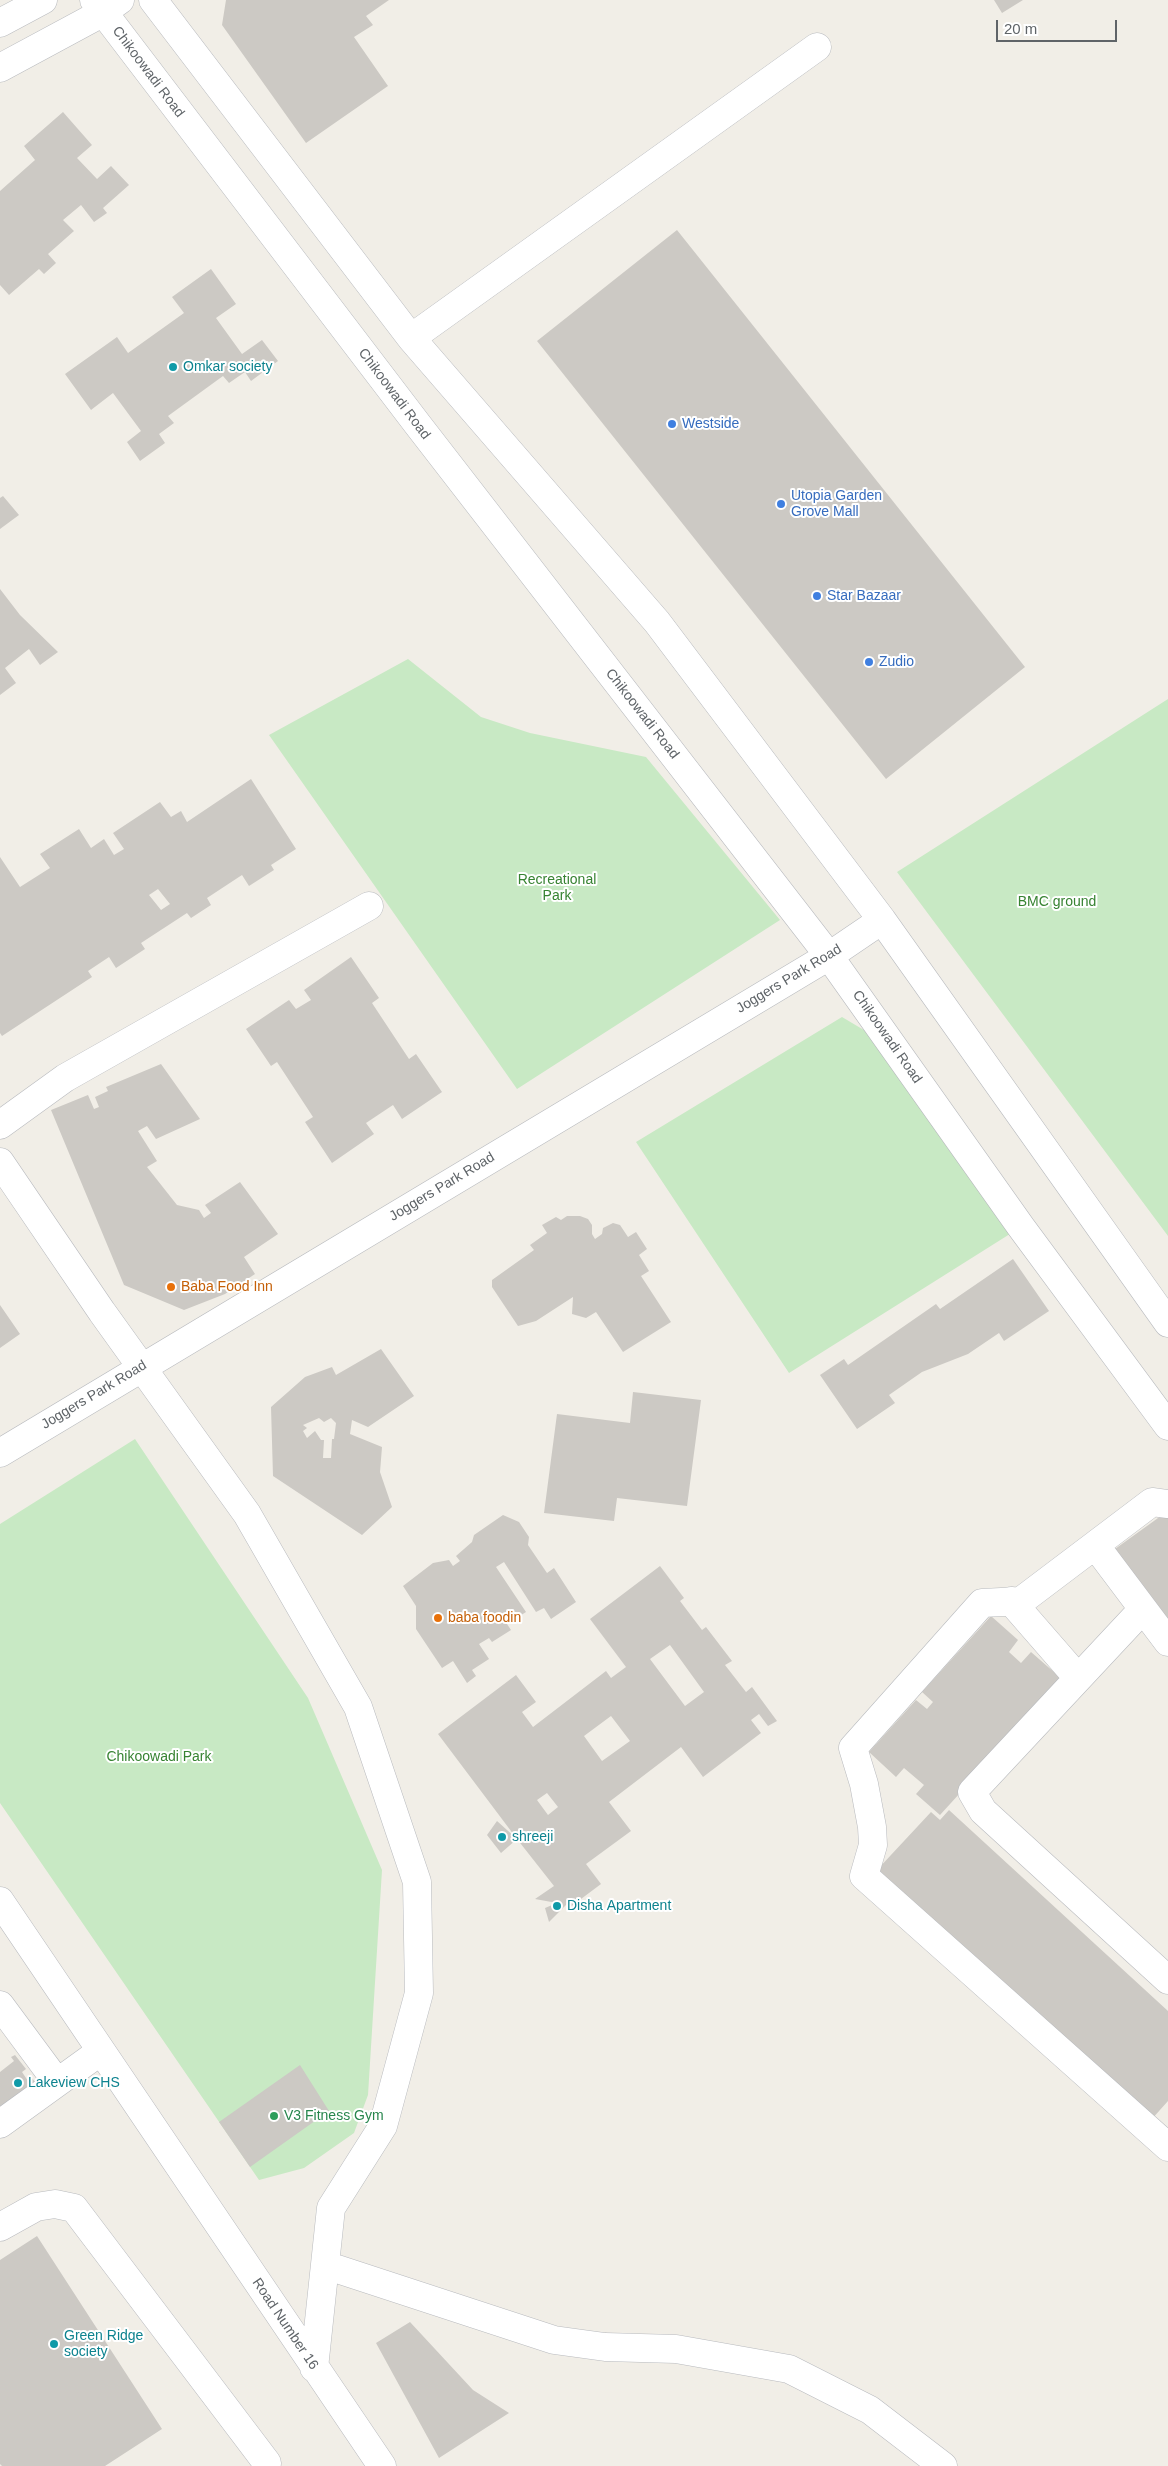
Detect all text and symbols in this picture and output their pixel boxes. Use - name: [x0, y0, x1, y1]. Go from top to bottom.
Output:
- scale bar: [998, 10, 1119, 42]
- text: 20 m: [1004, 20, 1037, 37]
- street label: Chikoowadi Road: [108, 23, 188, 121]
- street label: Chikoowadi Road: [354, 345, 434, 443]
- place label: Omkar society: [183, 359, 272, 375]
- marker: Omkar society: [167, 361, 179, 373]
- place label: Westside: [682, 416, 739, 432]
- marker: Westside: [666, 418, 678, 430]
- place label: Utopia Garden Grove Mall: [791, 488, 882, 520]
- marker: Utopia Garden Grove Mall: [775, 498, 787, 510]
- place label: Star Bazaar: [827, 588, 901, 604]
- marker: Star Bazaar: [811, 590, 823, 602]
- place label: Zudio: [879, 654, 914, 670]
- marker: Zudio: [863, 656, 875, 668]
- street label: Chikoowadi Road: [602, 666, 682, 762]
- park label: Recreational Park: [518, 872, 596, 904]
- park label: BMC ground: [1018, 894, 1096, 910]
- street label: Joggers Park Road: [733, 941, 845, 1017]
- street label: Chikoowadi Road: [849, 987, 925, 1087]
- street label: Joggers Park Road: [386, 1149, 498, 1225]
- place label: Baba Food Inn: [181, 1279, 273, 1295]
- marker: Baba Food Inn: [165, 1281, 177, 1293]
- street label: Joggers Park Road: [38, 1357, 150, 1433]
- place label: baba foodin: [448, 1610, 521, 1626]
- marker: baba foodin: [432, 1612, 444, 1624]
- park label: Chikoowadi Park: [106, 1749, 212, 1765]
- place label: shreeji: [512, 1829, 553, 1845]
- marker: shreeji: [496, 1831, 508, 1843]
- place label: Disha Apartment: [567, 1898, 671, 1914]
- marker: Disha Apartment: [551, 1900, 563, 1912]
- place label: Lakeview CHS: [28, 2075, 120, 2091]
- marker: Lakeview CHS: [12, 2077, 24, 2089]
- place label: V3 Fitness Gym: [284, 2108, 384, 2124]
- marker: V3 Fitness Gym: [268, 2110, 280, 2122]
- street label: Road Number 16: [248, 2275, 322, 2373]
- place label: Green Ridge society: [64, 2328, 143, 2360]
- marker: Green Ridge society: [48, 2338, 60, 2350]

